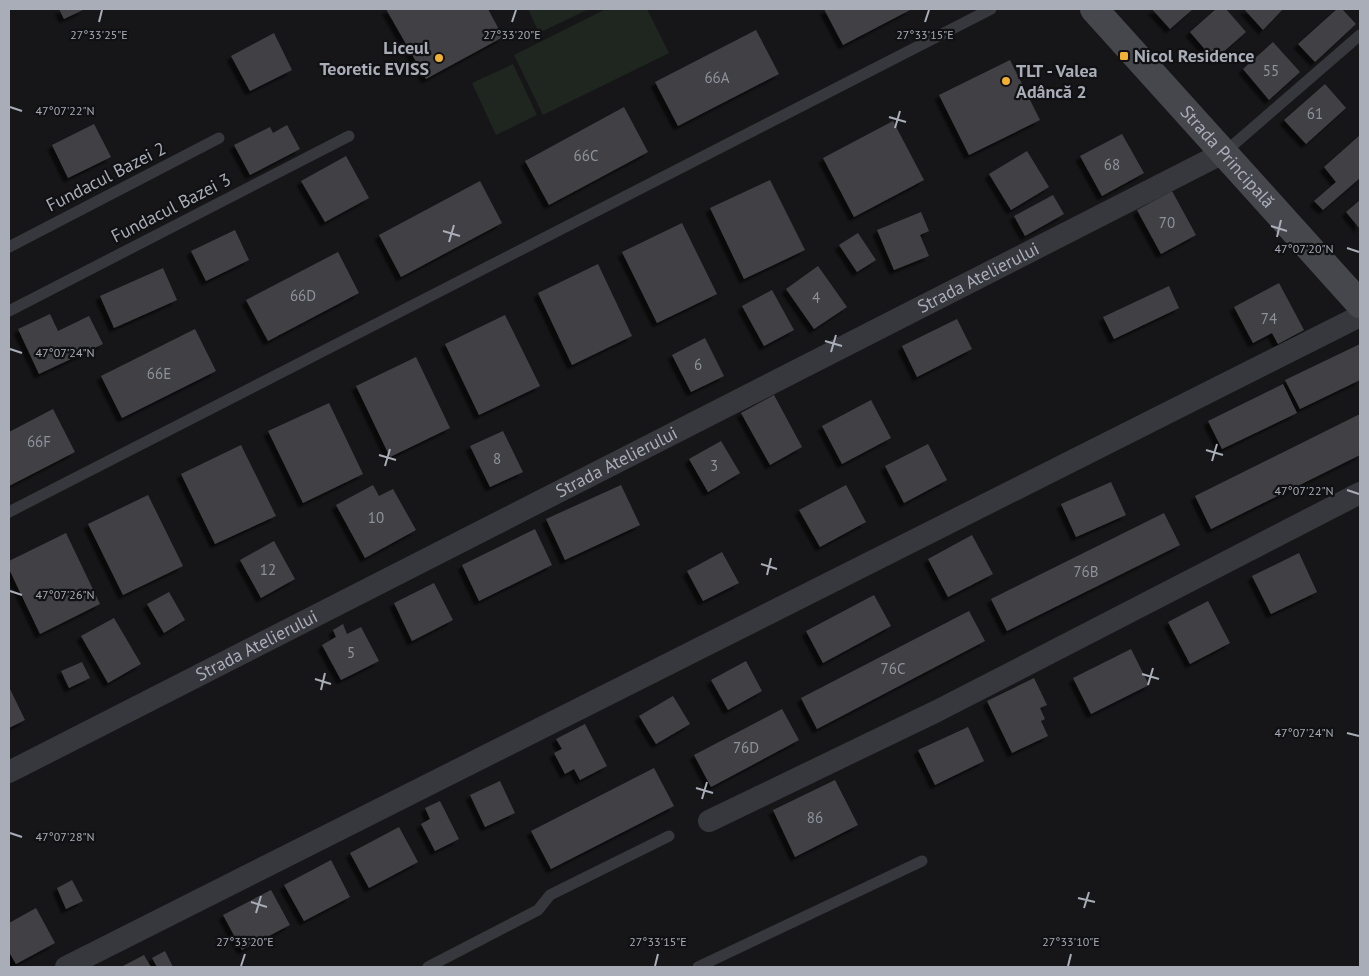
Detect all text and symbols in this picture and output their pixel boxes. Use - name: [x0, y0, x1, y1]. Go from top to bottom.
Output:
- text: 27°33'25"E: [70, 27, 128, 42]
- text: 27°33'20"E: [483, 27, 541, 42]
- text: 27°33'15"E: [896, 27, 954, 42]
- place label: Liceul Teoretic EVISS: [319, 36, 430, 80]
- place label: Nicol Residence: [1134, 44, 1255, 67]
- marker: Nicol Residence: [1118, 50, 1130, 62]
- marker: Liceul Teoretic EVISS: [433, 52, 445, 64]
- place label: TLT - Valea Adâncă 2: [1016, 59, 1098, 103]
- house number: 55: [1263, 61, 1279, 80]
- house number: 66A: [704, 68, 730, 87]
- marker: TLT - Valea Adâncă 2: [1000, 75, 1012, 87]
- street label: Strada Principală: [1175, 100, 1280, 213]
- text: 47°07'22"N: [35, 103, 95, 118]
- house number: 61: [1307, 104, 1323, 123]
- street label: Fundacul Bazei 2: [42, 137, 169, 217]
- house number: 66C: [574, 146, 598, 165]
- house number: 68: [1104, 155, 1120, 174]
- street label: Fundacul Bazei 3: [107, 168, 234, 248]
- house number: 70: [1159, 213, 1175, 232]
- street label: Strada Atelierului: [913, 237, 1043, 318]
- text: 47°07'20"N: [1274, 241, 1334, 256]
- house number: 66D: [290, 286, 316, 305]
- house number: 4: [812, 288, 820, 307]
- house number: 74: [1261, 309, 1277, 328]
- text: 47°07'24"N: [35, 345, 95, 360]
- house number: 6: [694, 355, 702, 374]
- house number: 66E: [147, 364, 171, 383]
- street label: Strada Atelierului: [552, 421, 681, 502]
- house number: 66F: [27, 432, 51, 451]
- house number: 8: [493, 449, 501, 468]
- house number: 3: [710, 456, 718, 475]
- text: 47°07'22"N: [1274, 483, 1334, 498]
- house number: 10: [368, 508, 384, 527]
- house number: 12: [260, 560, 276, 579]
- house number: 76B: [1073, 562, 1099, 581]
- text: 47°07'26"N: [35, 587, 95, 602]
- street label: Strada Atelierului: [192, 605, 321, 686]
- house number: 5: [347, 643, 355, 662]
- house number: 76C: [881, 659, 905, 678]
- text: 47°07'24"N: [1274, 725, 1334, 740]
- house number: 76D: [733, 738, 759, 757]
- house number: 86: [807, 808, 823, 827]
- text: 47°07'28"N: [35, 829, 95, 844]
- text: 27°33'20"E: [216, 934, 274, 949]
- text: 27°33'15"E: [629, 934, 687, 949]
- text: 27°33'10"E: [1042, 934, 1100, 949]

